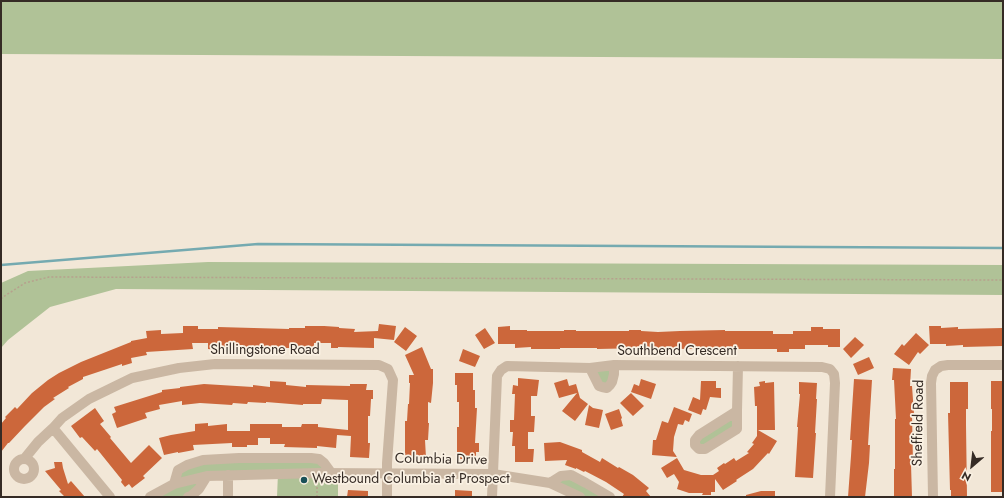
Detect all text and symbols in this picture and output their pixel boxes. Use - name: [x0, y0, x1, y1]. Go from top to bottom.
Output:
- street label: Shillingstone Road: [210, 343, 320, 359]
- street label: Southbend Crescent: [617, 344, 737, 360]
- street label: Sheffield Road: [910, 380, 928, 466]
- north arrow: [952, 446, 992, 486]
- street label: Columbia Drive: [395, 451, 487, 469]
- text: N: [959, 467, 974, 486]
- place label: Westbound Columbia at Prospect: [312, 472, 510, 488]
- marker: Westbound Columbia at Prospect: [299, 475, 309, 485]

